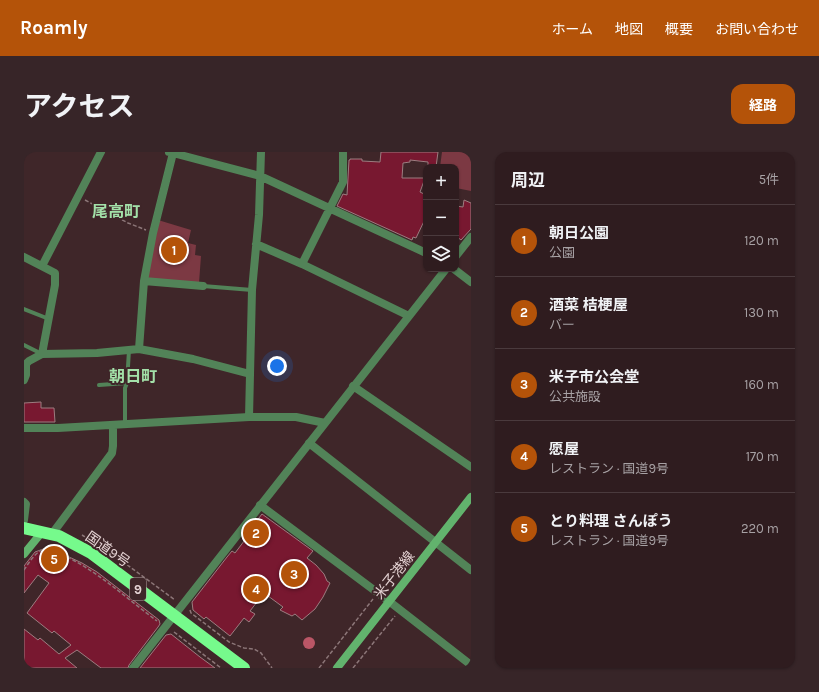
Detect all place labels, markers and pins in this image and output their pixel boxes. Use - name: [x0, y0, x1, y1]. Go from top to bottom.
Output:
- pin: 1: [161, 235, 187, 265]
- pin: 2: [243, 518, 269, 548]
- pin: 5: [41, 544, 67, 574]
- pin: 3: [281, 559, 307, 589]
- pin: 4: [243, 574, 269, 604]

